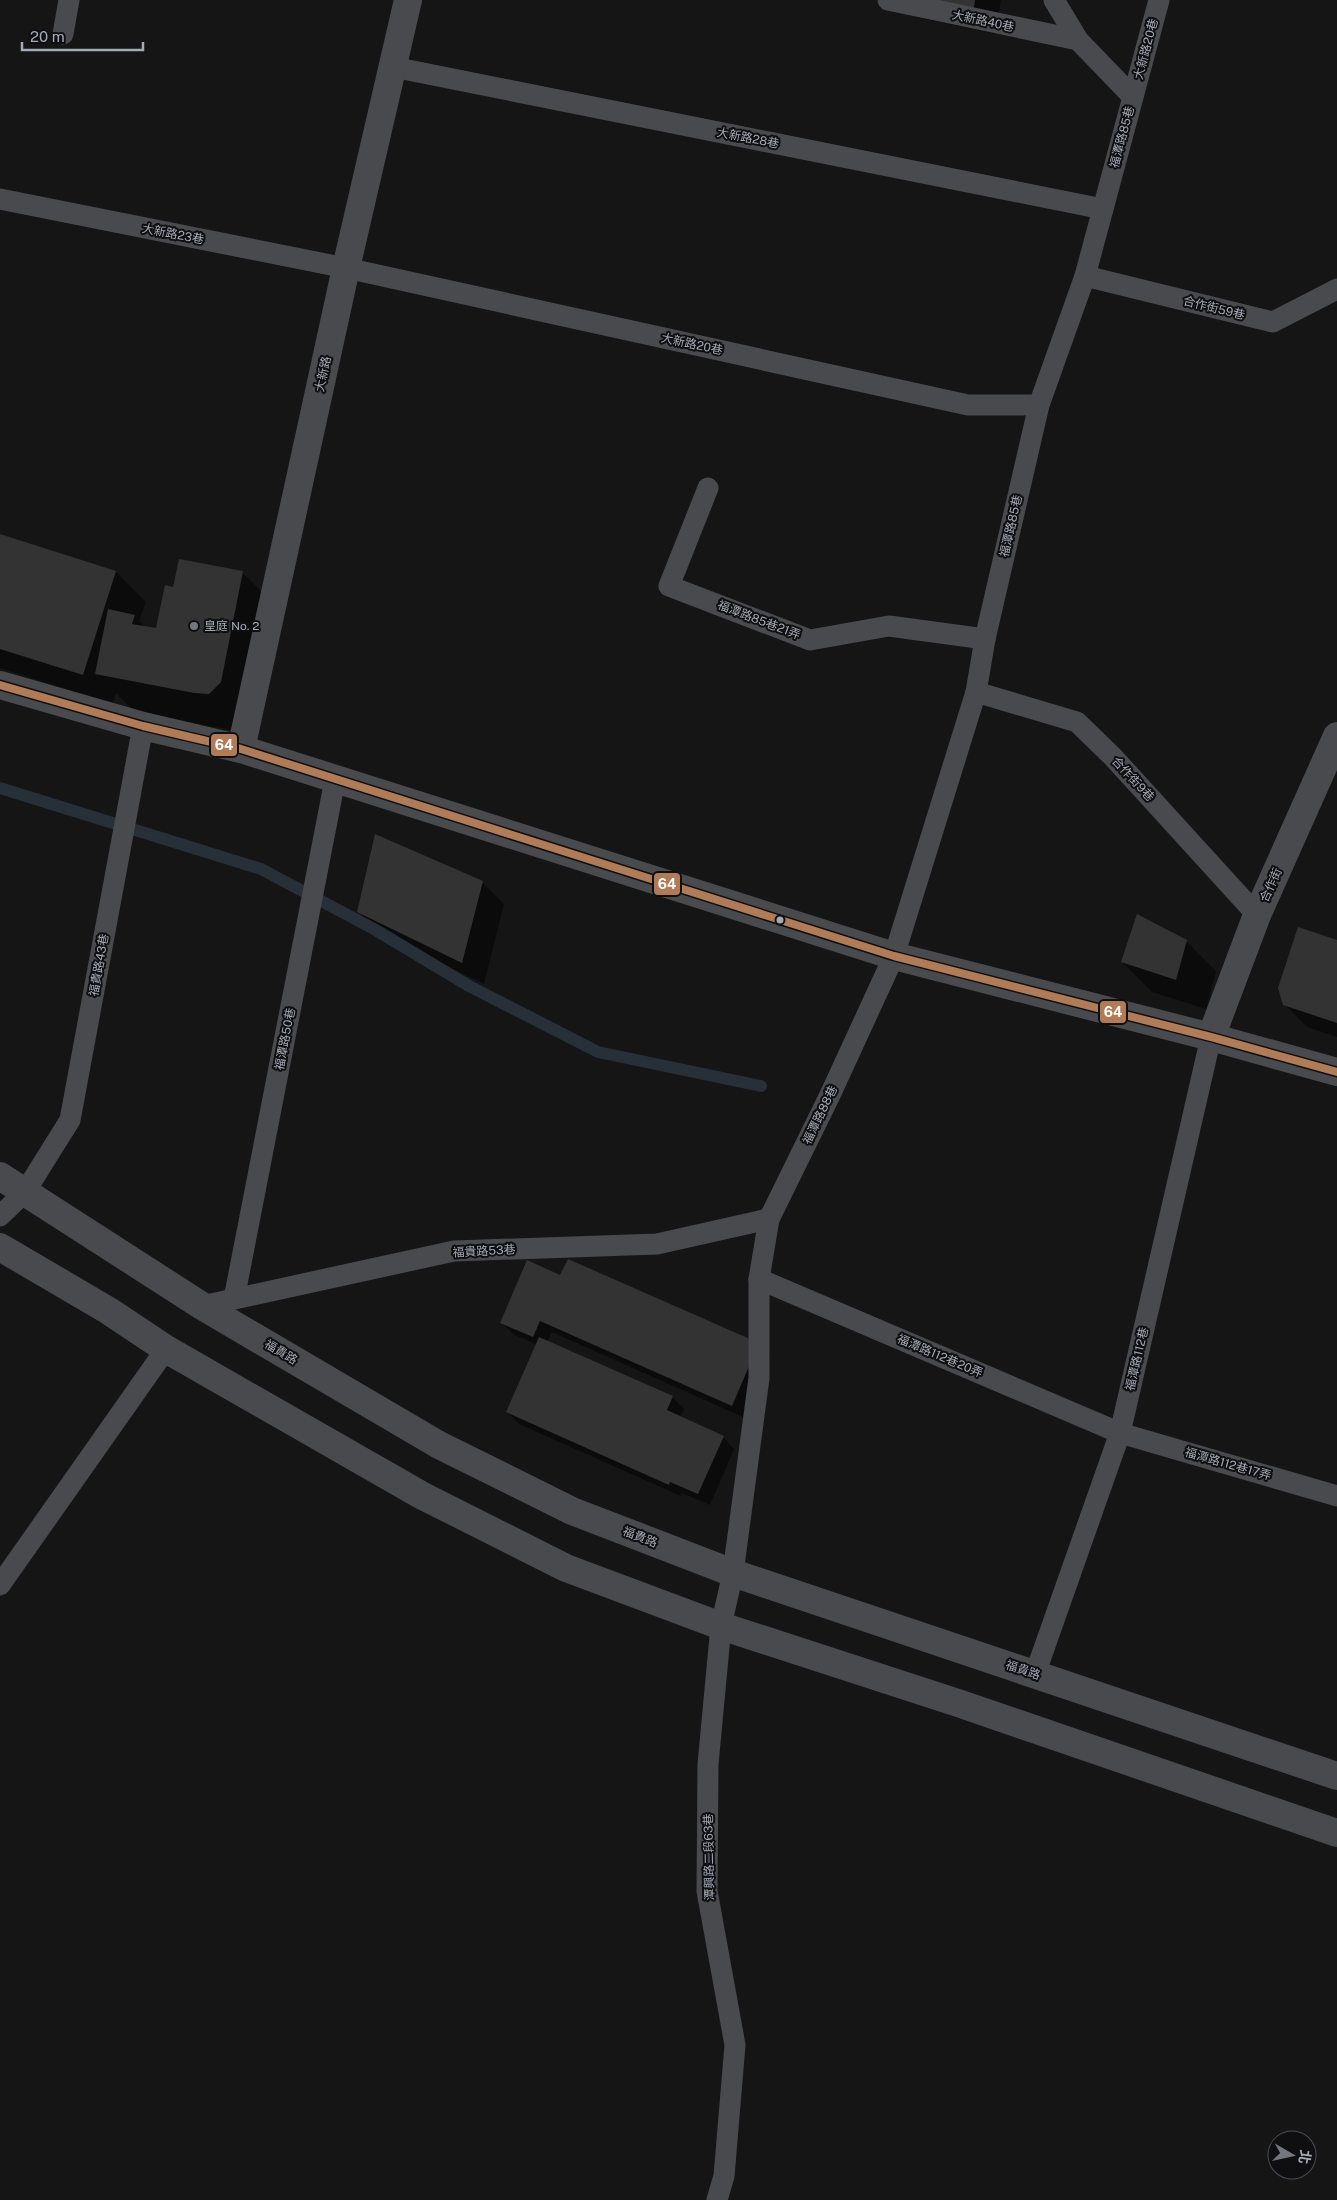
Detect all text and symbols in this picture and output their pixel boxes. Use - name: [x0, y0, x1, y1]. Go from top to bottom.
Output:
- street label: 大新路40巷: [951, 8, 1015, 34]
- street label: 大新路20巷: [1131, 17, 1161, 81]
- scale bar: [22, 20, 144, 52]
- text: 20 m: [30, 28, 65, 45]
- street label: 福潭路85巷: [1107, 105, 1137, 169]
- street label: 大新路28巷: [716, 125, 780, 151]
- street label: 大新路23巷: [141, 221, 205, 247]
- street label: 合作街59巷: [1182, 294, 1246, 322]
- street label: 大新路20巷: [660, 331, 724, 357]
- street label: 大新路: [312, 355, 334, 393]
- street label: 福潭路85巷: [997, 494, 1025, 558]
- street label: 福潭路85巷21弄: [716, 598, 802, 642]
- place label: 皇庭 No. 2: [204, 619, 259, 633]
- marker: 皇庭 No. 2: [188, 620, 200, 632]
- line badge: 64: [210, 733, 238, 757]
- text: 64: [215, 737, 233, 753]
- street label: 合作街9巷: [1109, 754, 1157, 804]
- street label: 合作街: [1257, 866, 1285, 904]
- line badge: 64: [653, 872, 681, 896]
- text: 64: [658, 876, 676, 892]
- unlabelled marker: [775, 915, 785, 925]
- street label: 福貴路43巷: [87, 933, 111, 997]
- line badge: 64: [1099, 1000, 1127, 1024]
- text: 64: [1104, 1004, 1122, 1020]
- street label: 福潭路50巷: [272, 1007, 298, 1071]
- street label: 福潭路88巷: [800, 1083, 840, 1147]
- street label: 福貴路53巷: [452, 1242, 516, 1260]
- street label: 福潭路112巷: [1123, 1326, 1151, 1392]
- street label: 福潭路112巷20弄: [895, 1332, 985, 1380]
- street label: 福貴路: [262, 1337, 300, 1367]
- street label: 福潭路112巷17弄: [1183, 1445, 1273, 1483]
- street label: 福貴路: [621, 1524, 659, 1550]
- street label: 福貴路: [1004, 1658, 1042, 1682]
- street label: 潭興路二段63巷: [701, 1813, 717, 1901]
- north arrow: [1267, 2130, 1317, 2180]
- text: 北: [1296, 2149, 1314, 2165]

